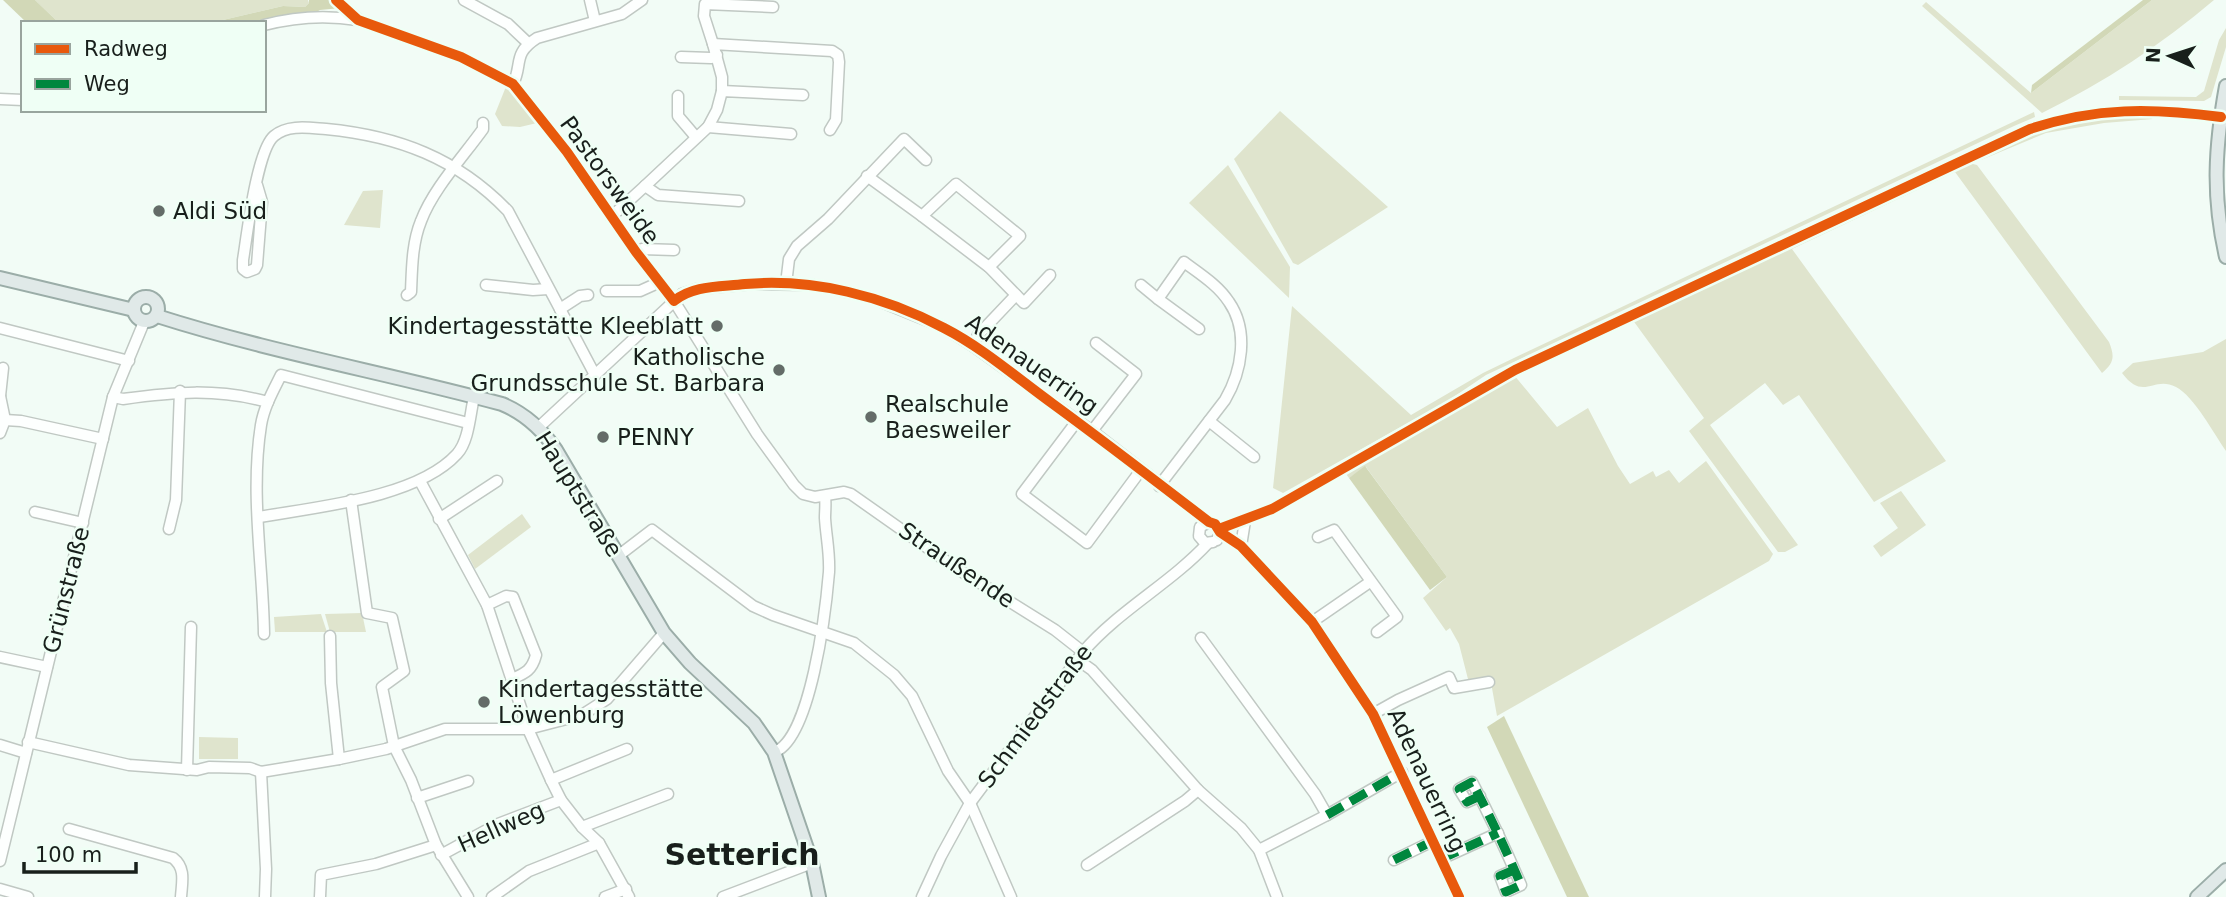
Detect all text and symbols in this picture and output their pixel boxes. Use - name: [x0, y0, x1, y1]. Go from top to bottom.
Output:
- legend: [21, 21, 266, 112]
- north arrow: [2135, 21, 2205, 91]
- text: Radweg: [84, 37, 168, 61]
- text: N: [2142, 47, 2164, 64]
- text: Weg: [84, 72, 130, 96]
- street label: Pastorsweide: [555, 111, 665, 249]
- place label: Aldi Süd: [173, 198, 267, 224]
- marker: Aldi Süd: [151, 203, 167, 219]
- street label: Adenauerring: [961, 309, 1103, 419]
- place label: Kindertagesstätte Kleeblatt: [387, 313, 703, 339]
- marker: Kindertagesstätte Kleeblatt: [709, 318, 725, 334]
- place label: Katholische Grundsschule St. Barbara: [471, 344, 765, 396]
- marker: Katholische Grundsschule St. Barbara: [771, 362, 787, 378]
- place label: Realschule Baesweiler: [885, 391, 1011, 443]
- marker: Realschule Baesweiler: [863, 409, 879, 425]
- place label: PENNY: [617, 424, 695, 450]
- street label: Hauptstraße: [530, 427, 628, 561]
- marker: PENNY: [595, 429, 611, 445]
- street label: Straußende: [894, 517, 1020, 613]
- street label: Grünstraße: [38, 524, 94, 656]
- street label: Schmiedstraße: [973, 639, 1097, 793]
- place label: Kindertagesstätte Löwenburg: [498, 676, 703, 728]
- marker: Kindertagesstätte Löwenburg: [476, 694, 492, 710]
- street label: Adenauerring: [1382, 704, 1472, 856]
- street label: Hellweg: [454, 796, 548, 858]
- scale bar: [24, 830, 136, 874]
- district label: Setterich: [664, 837, 820, 872]
- text: 100 m: [35, 843, 102, 867]

